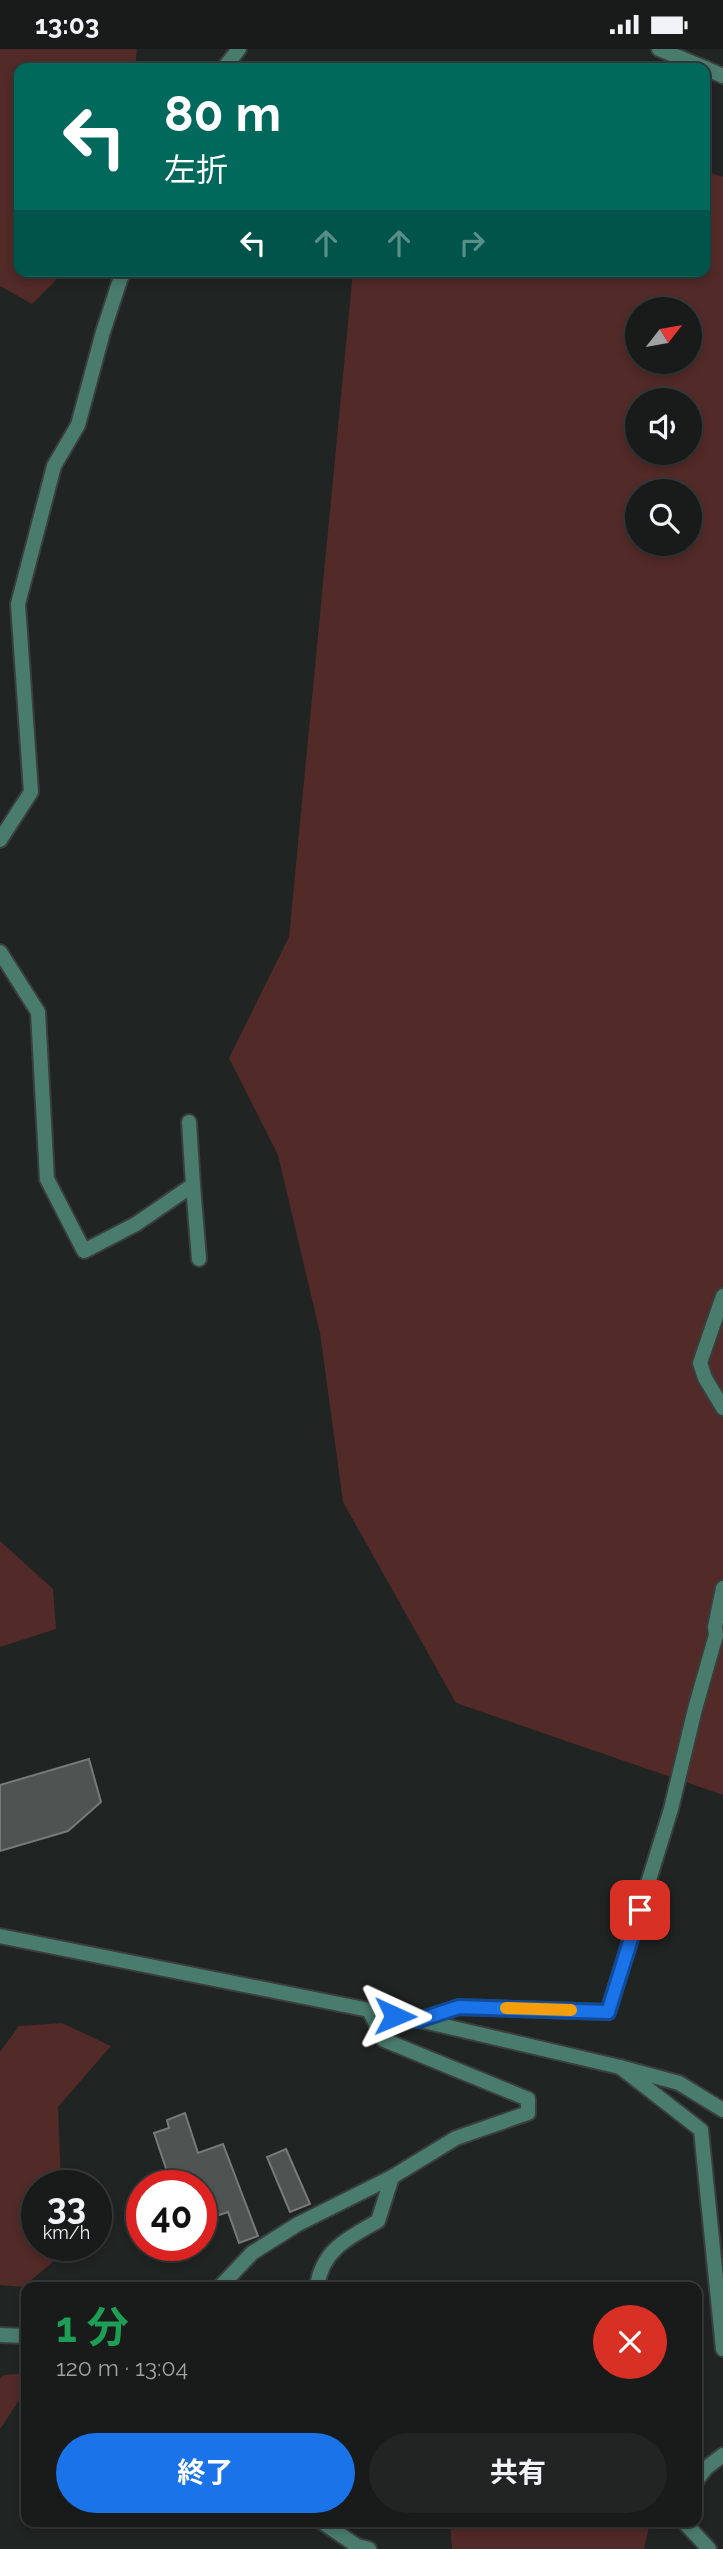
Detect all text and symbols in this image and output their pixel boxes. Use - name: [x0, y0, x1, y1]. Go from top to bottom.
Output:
- text: 13:03: [35, 10, 99, 40]
- text: 80 m: [164, 85, 281, 142]
- icon: left: [49, 91, 140, 182]
- text: 左折: [164, 151, 228, 188]
- icon: left: [234, 224, 272, 262]
- icon: ahead: [307, 224, 345, 262]
- icon: ahead: [380, 224, 418, 262]
- icon: right: [453, 224, 491, 262]
- north arrow: [625, 297, 702, 375]
- map controls: [625, 297, 702, 556]
- button: sound: [625, 388, 702, 465]
- button: search: [625, 479, 702, 556]
- pin: [610, 1880, 670, 1940]
- icon: arrive: [621, 1891, 659, 1929]
- position arrow: [358, 1979, 432, 2053]
- speed limit sign: 40: [126, 2170, 217, 2261]
- text: 33: [47, 2186, 86, 2227]
- text: km/h: [43, 2222, 90, 2243]
- text: 1 分: [56, 2303, 129, 2352]
- button: close: [593, 2305, 667, 2379]
- text: 120 m · 13:04: [56, 2354, 188, 2381]
- button: 終了: [56, 2433, 355, 2513]
- button: 共有: [369, 2433, 667, 2513]

